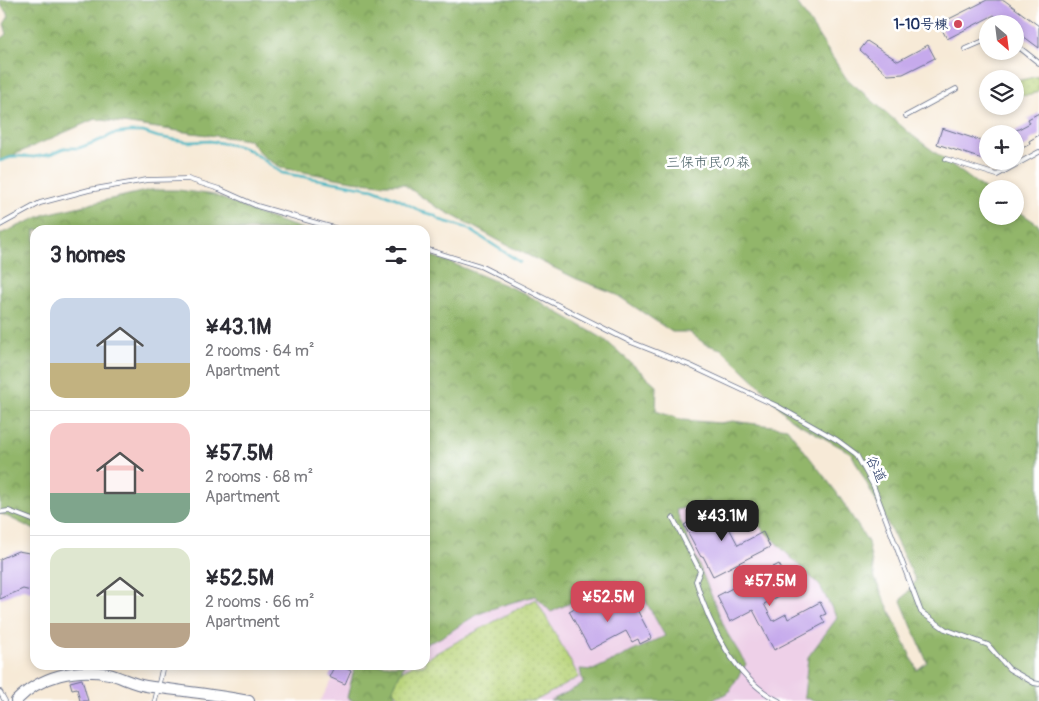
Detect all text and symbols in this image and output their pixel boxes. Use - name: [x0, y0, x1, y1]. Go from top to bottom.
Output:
- north arrow: [979, 15, 1024, 60]
- map controls: [979, 15, 1024, 225]
- place label: 1-10号棟: [894, 16, 949, 33]
- marker: 1-10号棟: [952, 18, 964, 30]
- button: layers: [979, 70, 1024, 115]
- button: +: [979, 125, 1024, 170]
- park label: 三保市民の森: [666, 154, 750, 171]
- button: −: [979, 180, 1024, 225]
- icon: filters: [382, 241, 410, 269]
- text: 3 homes: [50, 242, 125, 269]
- text: ¥43.1M: [205, 314, 271, 341]
- icon: home: [90, 318, 150, 378]
- text: 2 rooms · 64 m²: [205, 341, 315, 361]
- text: Apartment: [205, 361, 280, 381]
- text: ¥57.5M: [205, 440, 273, 467]
- icon: home: [90, 443, 150, 503]
- street label: 谷道: [862, 453, 890, 485]
- text: 2 rooms · 68 m²: [205, 467, 313, 487]
- text: Apartment: [205, 487, 280, 507]
- pin: ¥43.1M: [681, 500, 763, 542]
- text: ¥43.1M: [697, 506, 747, 526]
- pin: ¥57.5M: [729, 564, 811, 607]
- text: ¥52.5M: [205, 565, 274, 592]
- icon: home: [90, 568, 150, 628]
- text: ¥57.5M: [744, 571, 796, 591]
- pin: ¥52.5M: [567, 580, 649, 623]
- text: ¥52.5M: [582, 587, 634, 607]
- text: 2 rooms · 66 m²: [205, 592, 315, 612]
- text: Apartment: [205, 612, 280, 632]

